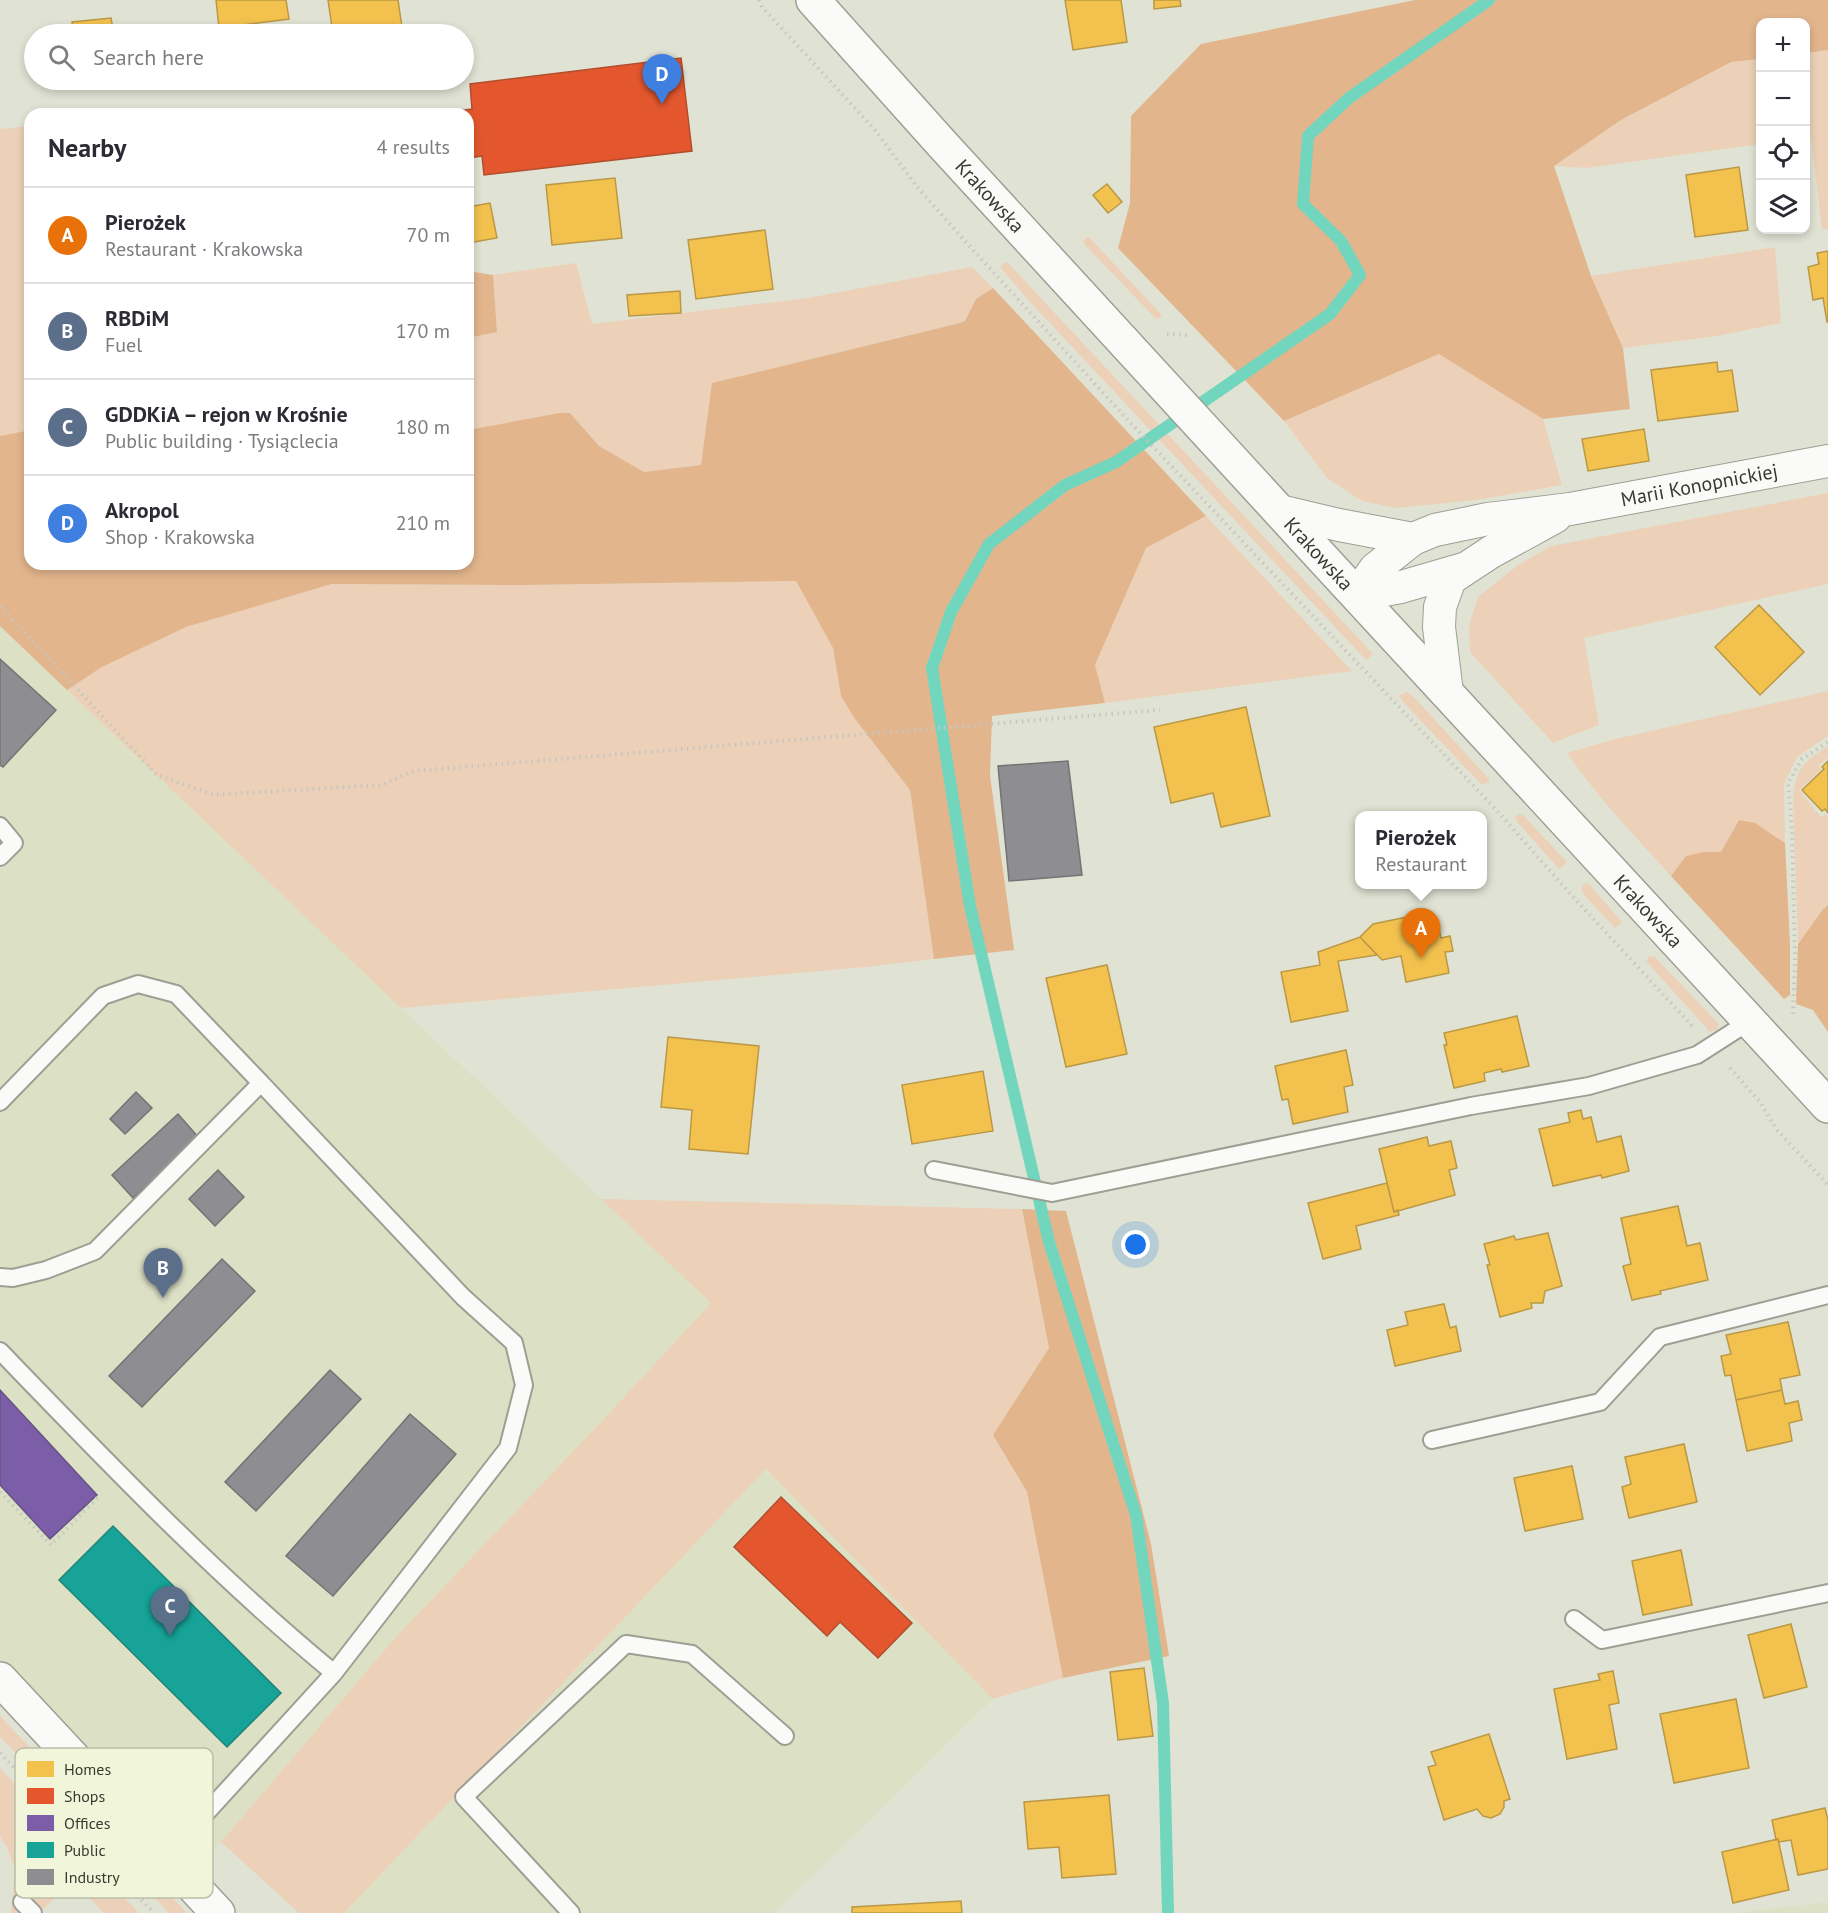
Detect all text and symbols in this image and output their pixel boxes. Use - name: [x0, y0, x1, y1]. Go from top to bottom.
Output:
- map controls: [1756, 18, 1810, 234]
- button: +: [1756, 18, 1810, 72]
- search box: [24, 24, 474, 90]
- icon: search: [45, 41, 78, 74]
- text: Search here: [93, 43, 204, 71]
- pin: D: [642, 54, 682, 104]
- button: −: [1756, 72, 1810, 126]
- button: locate: [1756, 126, 1810, 180]
- text: Nearby: [48, 131, 126, 164]
- text: 4 results: [377, 134, 450, 160]
- street label: Krakowska: [950, 154, 1030, 238]
- button: layers: [1756, 180, 1810, 234]
- text: Pierożek: [105, 208, 186, 236]
- text: A: [61, 222, 74, 248]
- text: 70 m: [407, 222, 450, 248]
- text: Restaurant · Krakowska: [105, 236, 303, 262]
- text: RBDiM: [105, 304, 169, 332]
- text: B: [62, 318, 73, 344]
- text: 170 m: [396, 318, 450, 344]
- text: Fuel: [105, 332, 142, 358]
- text: GDDKiA – rejon w Krośnie: [105, 400, 348, 428]
- text: C: [62, 414, 73, 440]
- text: 180 m: [396, 414, 450, 440]
- text: Public building · Tysiąclecia: [105, 428, 339, 454]
- street label: Marii Konopnickiej: [1619, 458, 1780, 512]
- text: Akropol: [105, 496, 179, 524]
- text: D: [61, 510, 74, 536]
- text: 210 m: [396, 510, 450, 536]
- street label: Krakowska: [1278, 512, 1359, 596]
- text: Shop · Krakowska: [105, 524, 255, 550]
- popup: [1355, 811, 1487, 889]
- text: Pierożek: [1375, 823, 1456, 851]
- text: Restaurant: [1375, 851, 1467, 877]
- street label: Krakowska: [1608, 869, 1689, 953]
- pin: A: [1402, 908, 1440, 958]
- your location: [1121, 1230, 1150, 1259]
- pin: B: [144, 1248, 182, 1298]
- pin: C: [150, 1586, 190, 1636]
- legend: [15, 1748, 213, 1898]
- text: Homes: [64, 1759, 111, 1779]
- text: Shops: [64, 1786, 105, 1806]
- text: Offices: [64, 1813, 111, 1833]
- text: Public: [64, 1840, 106, 1860]
- text: Industry: [64, 1867, 120, 1887]

